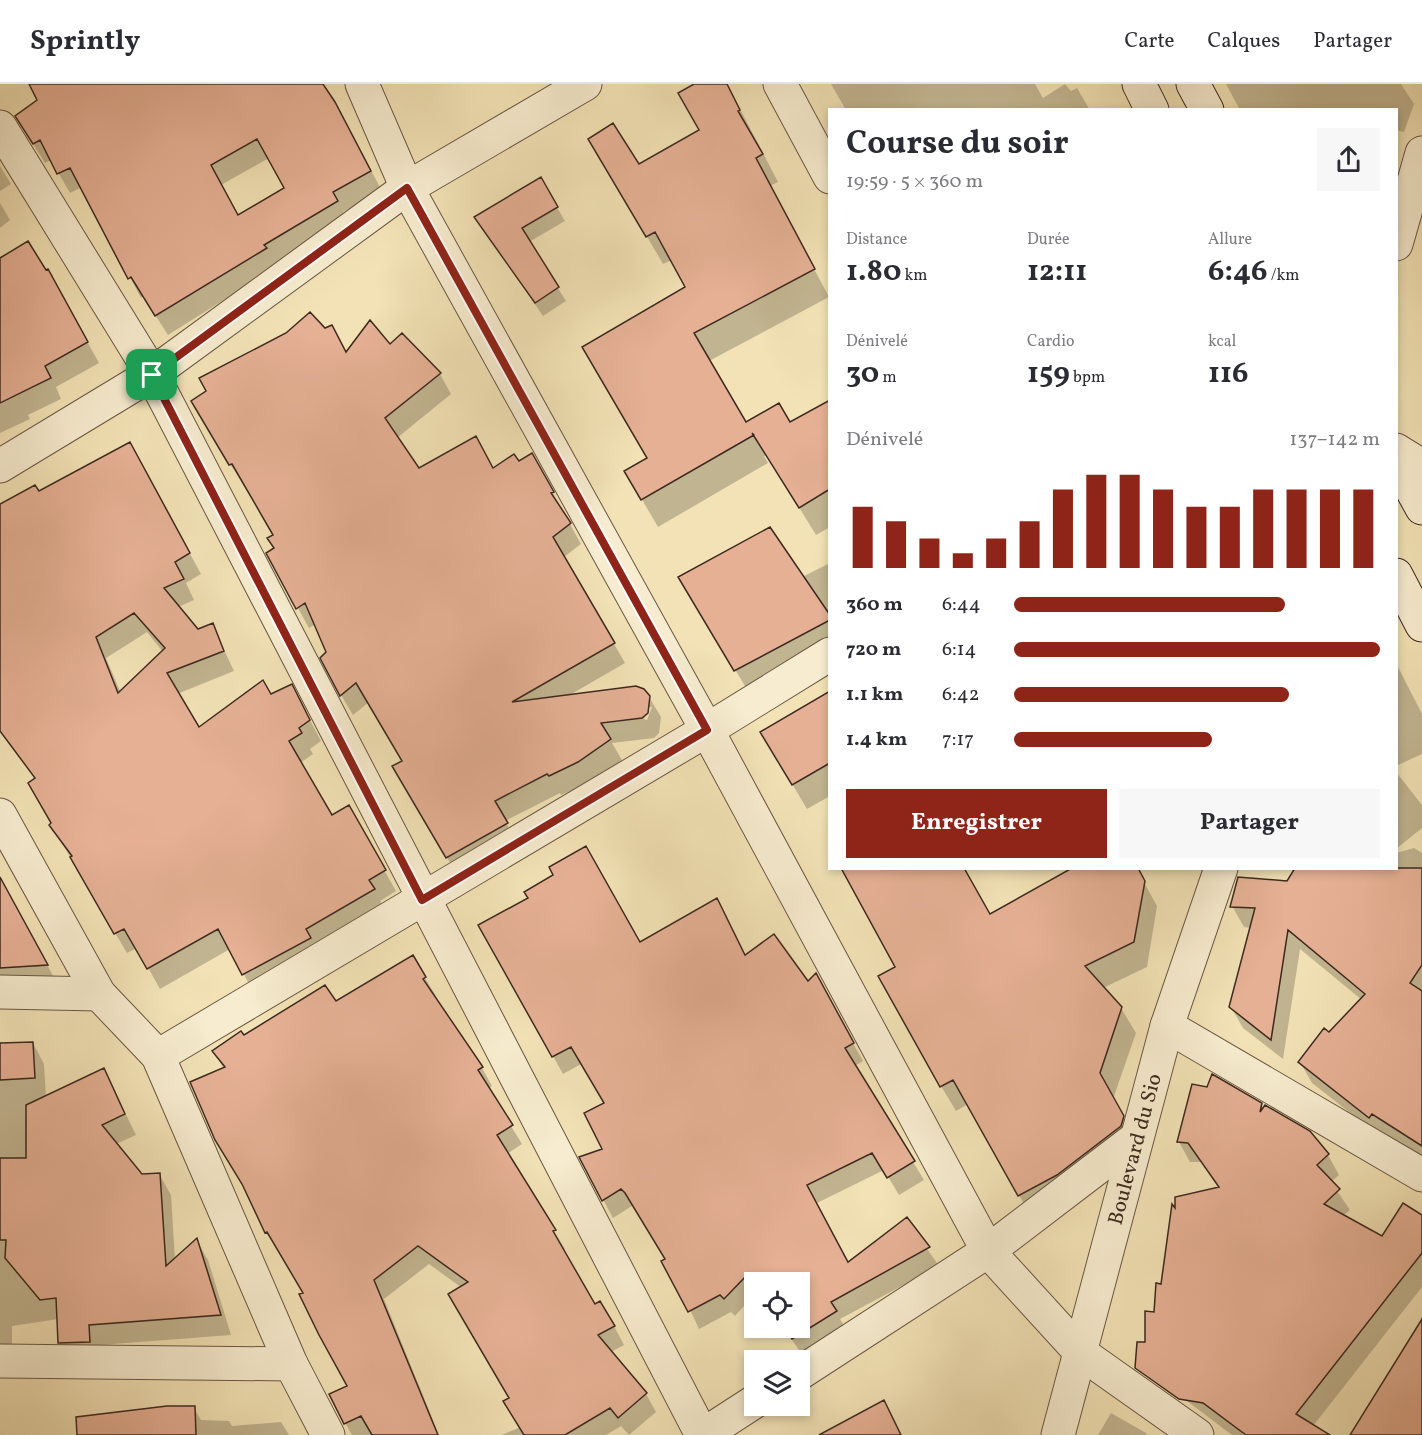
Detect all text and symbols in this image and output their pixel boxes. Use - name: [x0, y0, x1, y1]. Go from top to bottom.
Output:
- text: Sprintly: [30, 22, 140, 61]
- text: Carte: [1124, 27, 1175, 56]
- text: Calques: [1208, 27, 1280, 56]
- text: Partager: [1313, 27, 1392, 56]
- text: Course du soir: [846, 122, 1069, 168]
- button: share: [1317, 128, 1380, 191]
- text: 19:59 · 5 × 360 m: [846, 168, 983, 196]
- text: Distance: [846, 229, 907, 251]
- text: Durée: [1027, 229, 1070, 251]
- text: Allure: [1208, 229, 1252, 251]
- text: 1.80: [846, 251, 901, 293]
- text: 12:11: [1027, 251, 1087, 293]
- text: 6:46: [1208, 251, 1268, 293]
- text: km: [901, 265, 928, 287]
- text: /km: [1268, 265, 1299, 287]
- text: Dénivelé: [846, 331, 908, 353]
- text: Cardio: [1027, 331, 1074, 353]
- text: kcal: [1208, 331, 1236, 353]
- pin: [126, 349, 177, 400]
- text: 30: [846, 353, 879, 395]
- text: 159: [1027, 353, 1070, 395]
- text: 116: [1208, 353, 1249, 395]
- icon: arrive: [135, 358, 168, 391]
- text: m: [879, 367, 897, 389]
- text: bpm: [1070, 367, 1105, 389]
- text: Dénivelé: [846, 426, 923, 454]
- text: 137–142 m: [1290, 426, 1380, 454]
- text: 360 m: [846, 591, 903, 619]
- text: 6:44: [942, 591, 981, 619]
- text: 720 m: [846, 636, 901, 664]
- text: 6:14: [942, 636, 977, 664]
- text: 1.1 km: [846, 681, 903, 709]
- text: 6:42: [942, 681, 980, 709]
- text: 1.4 km: [846, 726, 907, 754]
- text: 7:17: [942, 726, 974, 754]
- button: Enregistrer: [846, 789, 1107, 858]
- button: Partager: [1119, 789, 1380, 858]
- street label: Boulevard du Sio: [1102, 1070, 1170, 1228]
- map controls: [744, 1272, 810, 1416]
- button: locate: [744, 1272, 810, 1338]
- button: layers: [744, 1350, 810, 1416]

